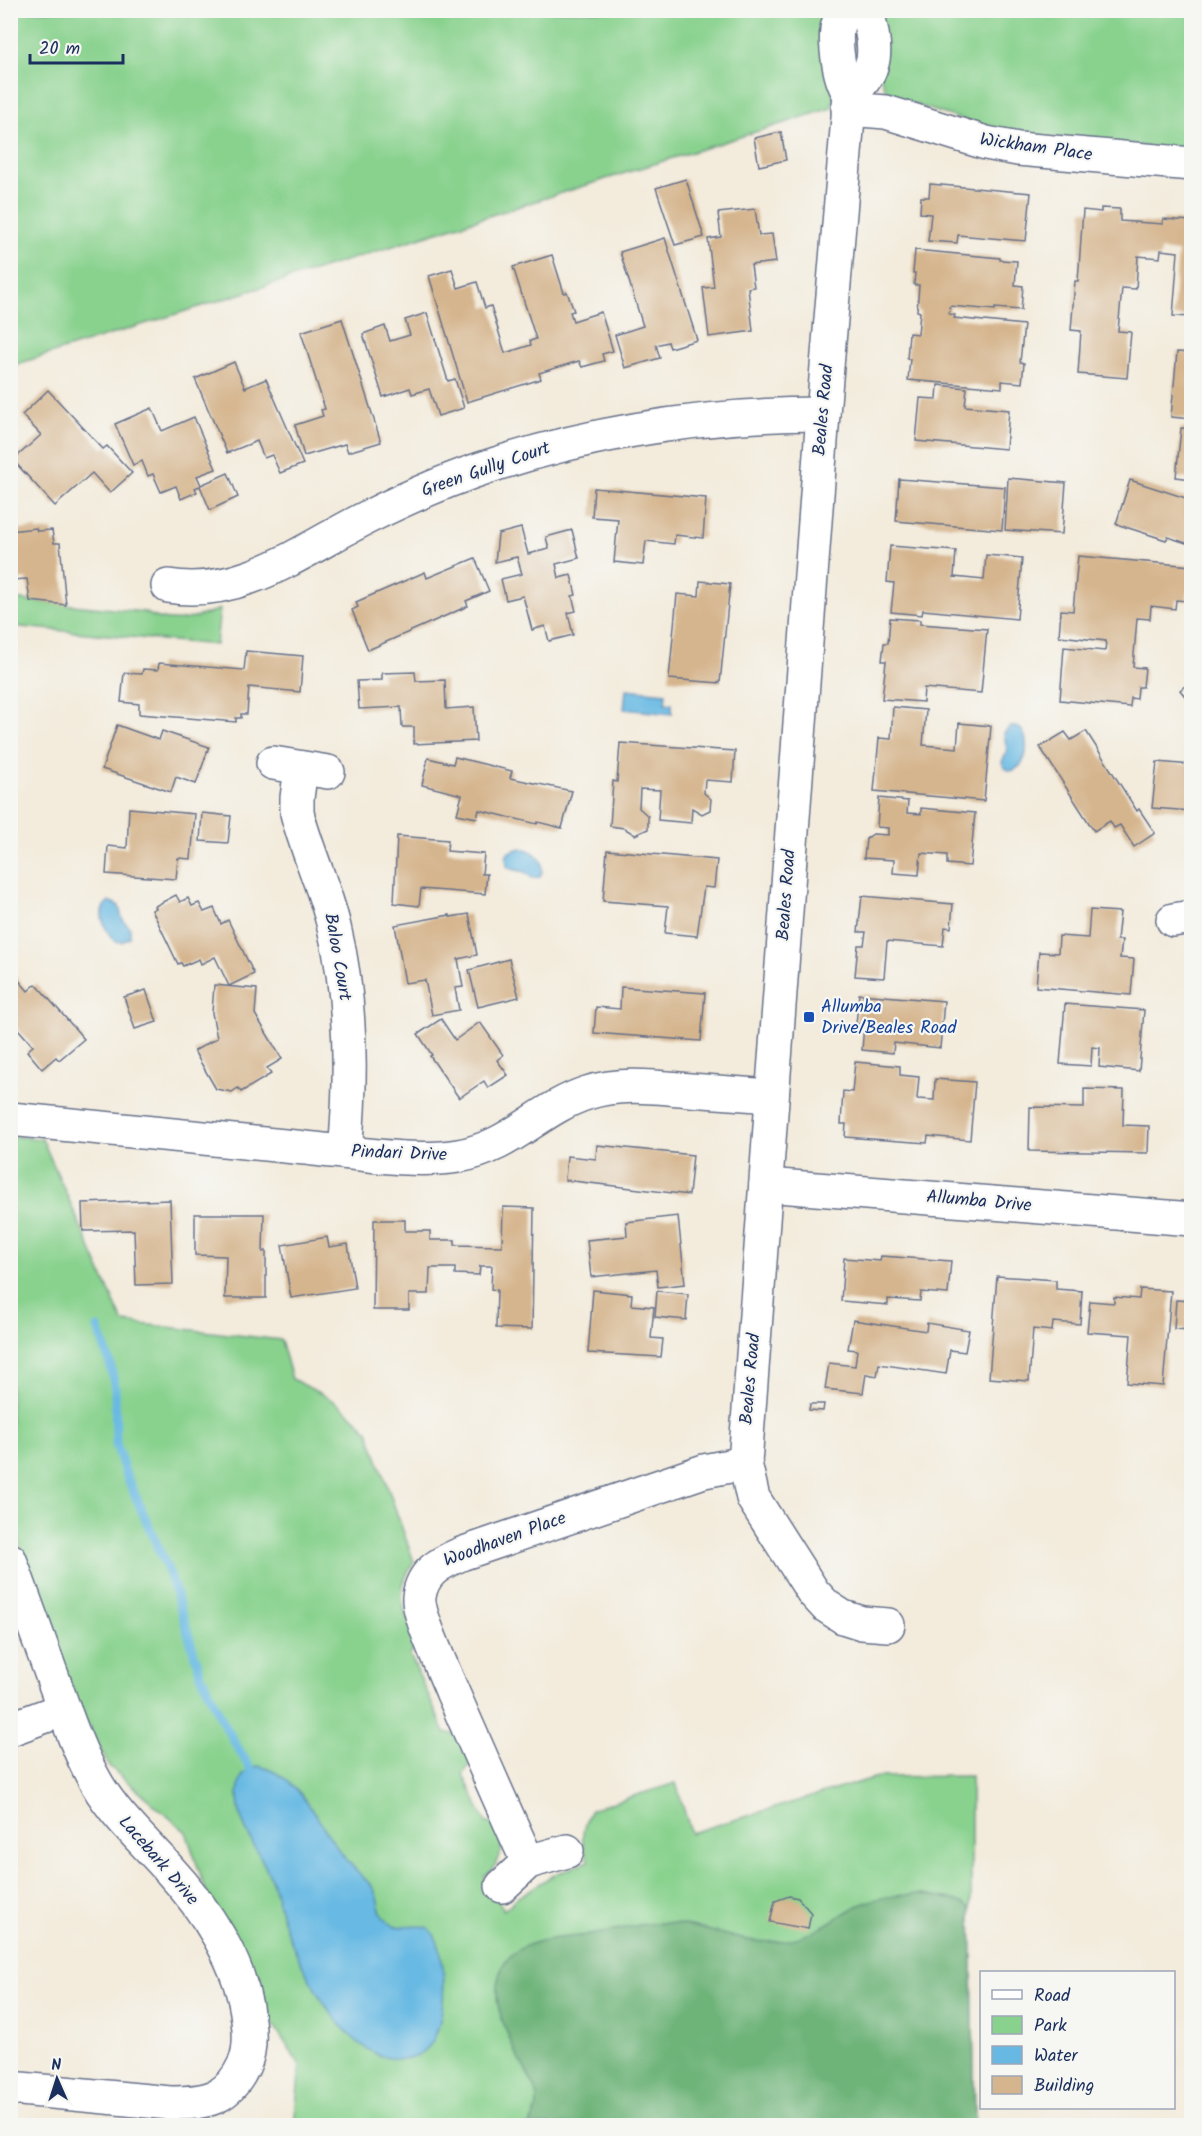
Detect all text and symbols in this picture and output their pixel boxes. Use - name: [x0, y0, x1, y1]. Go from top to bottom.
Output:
- scale bar: [30, 27, 123, 65]
- text: 20 m: [39, 35, 80, 64]
- street label: Wickham Place: [978, 126, 1094, 170]
- street label: Beales Road: [806, 362, 843, 457]
- street label: Green Gully Court: [418, 434, 555, 506]
- street label: Beales Road: [769, 847, 805, 942]
- street label: Baloo Court: [315, 911, 359, 1004]
- place label: Allumba Drive/Beales Road: [821, 993, 957, 1043]
- marker: Allumba Drive/Beales Road: [802, 1010, 816, 1024]
- street label: Pindari Drive: [350, 1138, 448, 1170]
- street label: Allumba Drive: [925, 1183, 1033, 1221]
- street label: Beales Road: [733, 1331, 770, 1426]
- street label: Woodhaven Place: [440, 1504, 570, 1576]
- street label: Lacebark Drive: [111, 1809, 205, 1913]
- legend: [980, 1971, 1175, 2109]
- text: Road: [1034, 1982, 1071, 2011]
- text: Park: [1034, 2012, 1067, 2041]
- text: Water: [1034, 2042, 1079, 2071]
- north arrow: [27, 2049, 87, 2109]
- text: N: [51, 2053, 62, 2078]
- text: Building: [1034, 2072, 1094, 2101]

